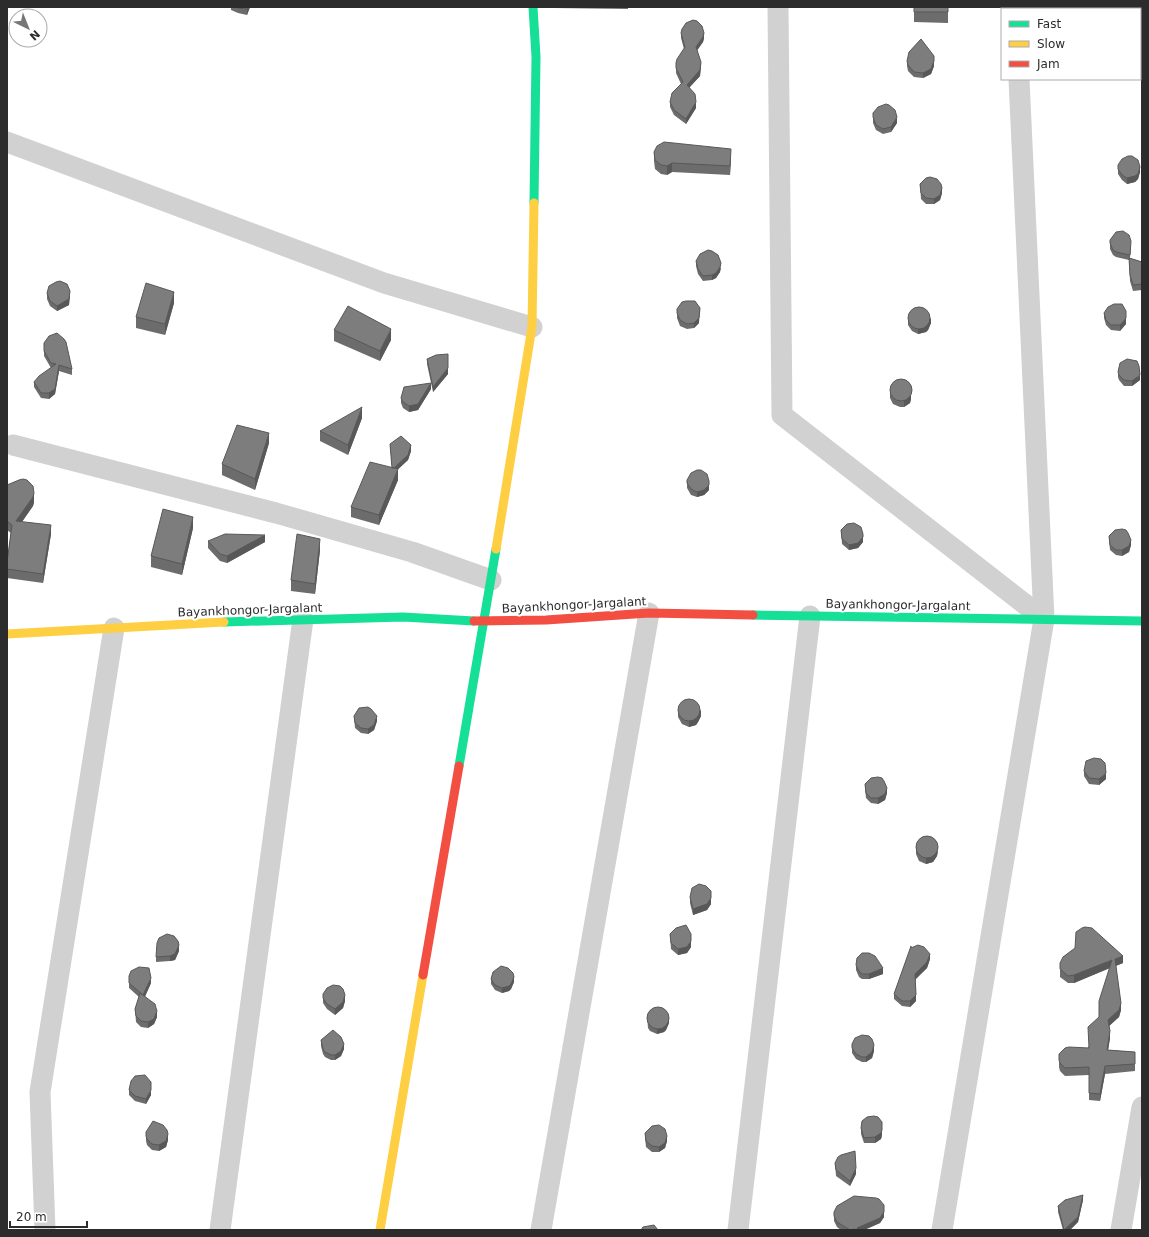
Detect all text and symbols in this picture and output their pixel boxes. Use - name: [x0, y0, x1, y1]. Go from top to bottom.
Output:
- north arrow: [8, 8, 48, 48]
- legend: [1001, 8, 1141, 80]
- text: Fast: [1037, 17, 1061, 31]
- text: N: [27, 27, 42, 43]
- text: Slow: [1037, 37, 1065, 51]
- text: Jam: [1036, 57, 1060, 71]
- street label: Bayankhongor-Jargalant: [501, 594, 647, 616]
- street label: Bayankhongor-Jargalant: [825, 597, 971, 613]
- street label: Bayankhongor-Jargalant: [177, 600, 323, 620]
- scale bar: [10, 1203, 87, 1229]
- text: 20 m: [16, 1210, 47, 1224]

